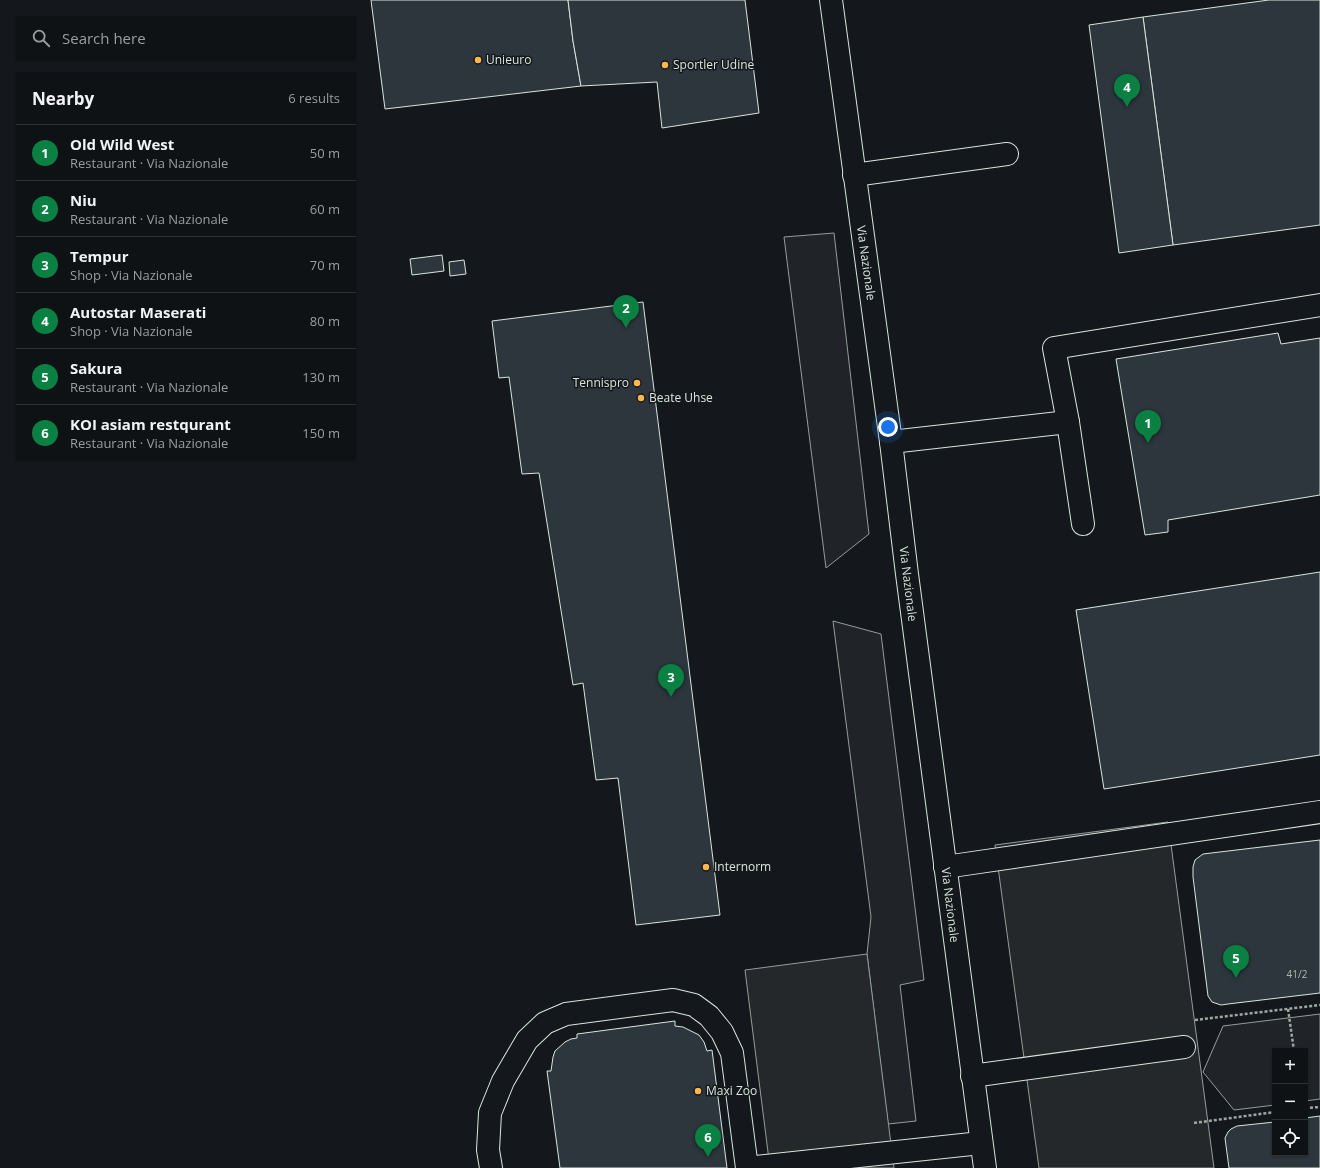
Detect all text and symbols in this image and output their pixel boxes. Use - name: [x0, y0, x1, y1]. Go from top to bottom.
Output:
- search box: [16, 16, 356, 60]
- icon: search: [30, 27, 52, 49]
- text: Search here: [62, 28, 146, 48]
- place label: Unieuro: [486, 51, 531, 68]
- marker: Unieuro: [473, 55, 483, 65]
- place label: Sportler Udine: [673, 56, 755, 73]
- marker: Sportler Udine: [660, 60, 670, 70]
- pin: 4: [1114, 74, 1140, 107]
- text: Nearby: [32, 87, 94, 110]
- text: 6 results: [288, 89, 340, 107]
- text: Old Wild West: [70, 134, 174, 154]
- text: 1: [41, 144, 49, 162]
- text: 50 m: [310, 144, 340, 162]
- text: Restaurant · Via Nazionale: [70, 154, 228, 172]
- text: Niu: [70, 190, 97, 210]
- text: 2: [41, 200, 49, 218]
- text: 60 m: [310, 200, 340, 218]
- text: Restaurant · Via Nazionale: [70, 210, 228, 228]
- street label: Via Nazionale: [853, 224, 880, 302]
- text: Tempur: [70, 246, 128, 266]
- text: 3: [41, 256, 49, 274]
- text: 70 m: [310, 256, 340, 274]
- text: Shop · Via Nazionale: [70, 266, 193, 284]
- pin: 2: [613, 295, 639, 328]
- text: Autostar Maserati: [70, 302, 206, 322]
- text: 4: [41, 312, 49, 330]
- text: 80 m: [310, 312, 340, 330]
- text: Shop · Via Nazionale: [70, 322, 193, 340]
- text: Sakura: [70, 358, 122, 378]
- text: 5: [41, 368, 49, 386]
- text: 130 m: [302, 368, 340, 386]
- place label: Tennispro: [573, 374, 629, 391]
- text: Restaurant · Via Nazionale: [70, 378, 228, 396]
- marker: Tennispro: [632, 378, 642, 388]
- place label: Beate Uhse: [649, 389, 713, 406]
- marker: Beate Uhse: [636, 393, 646, 403]
- pin: 1: [1135, 410, 1161, 443]
- text: KOI asiam restqurant: [70, 414, 231, 434]
- your location: [878, 417, 898, 437]
- text: 6: [41, 424, 49, 442]
- text: 150 m: [302, 424, 340, 442]
- text: Restaurant · Via Nazionale: [70, 434, 228, 452]
- street label: Via Nazionale: [895, 546, 922, 623]
- pin: 3: [658, 664, 684, 697]
- place label: Internorm: [714, 858, 771, 875]
- marker: Internorm: [701, 862, 711, 872]
- street label: Via Nazionale: [937, 867, 964, 944]
- pin: 5: [1223, 945, 1249, 978]
- house number: 41/2: [1287, 967, 1308, 981]
- map controls: [1272, 1048, 1308, 1156]
- button: +: [1272, 1048, 1308, 1084]
- place label: Maxi Zoo: [706, 1082, 757, 1099]
- button: −: [1272, 1084, 1308, 1120]
- marker: Maxi Zoo: [693, 1086, 703, 1096]
- button: locate: [1272, 1120, 1308, 1156]
- pin: 6: [695, 1124, 721, 1157]

